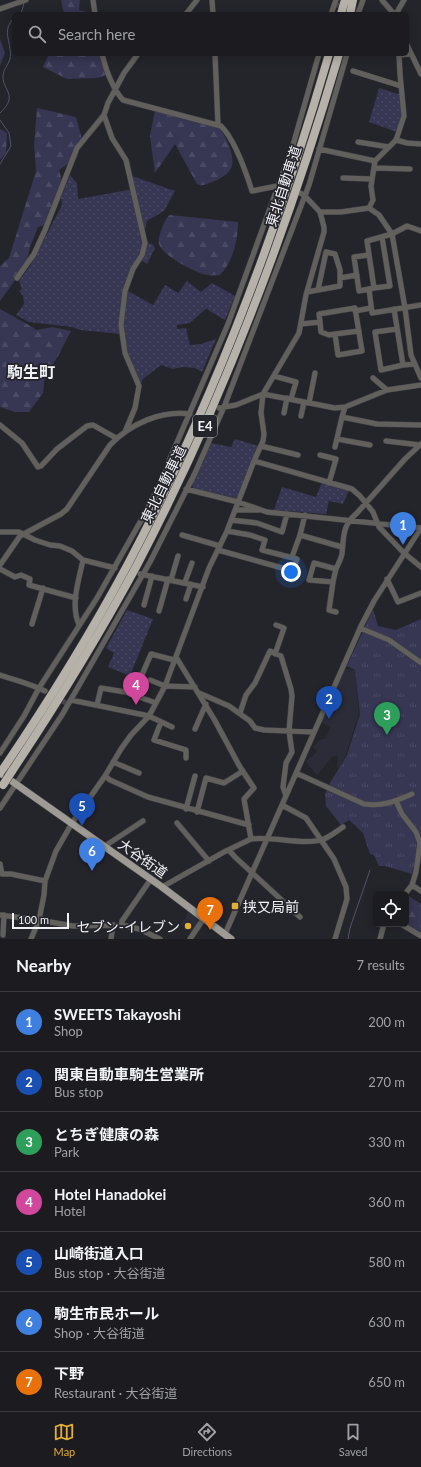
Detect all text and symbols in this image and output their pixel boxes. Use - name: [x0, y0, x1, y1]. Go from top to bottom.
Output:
- search box: [12, 12, 409, 56]
- icon: search: [26, 23, 48, 45]
- text: Search here: [58, 25, 135, 43]
- street label: 東北自動車道: [262, 143, 304, 229]
- district label: 駒生町: [7, 362, 55, 381]
- road number: E4: [193, 415, 217, 437]
- street label: 東北自動車道: [137, 443, 189, 525]
- pin: 1: [390, 512, 416, 545]
- your location: [281, 562, 301, 582]
- pin: 4: [123, 672, 149, 705]
- pin: 2: [316, 686, 342, 719]
- pin: 3: [374, 702, 400, 735]
- pin: 5: [69, 793, 95, 826]
- street label: 大谷街道: [115, 835, 171, 881]
- pin: 6: [79, 838, 105, 871]
- map controls: [373, 891, 409, 927]
- button: locate: [373, 891, 409, 927]
- pin: 7: [197, 897, 223, 930]
- place label: 挟又局前: [243, 898, 299, 915]
- marker: 挟又局前: [230, 901, 240, 911]
- scale bar: [12, 911, 69, 930]
- text: 100 m: [18, 913, 49, 926]
- place label: セブン-イレブン: [77, 918, 180, 935]
- marker: セブン-イレブン: [183, 921, 193, 931]
- text: Nearby: [16, 955, 71, 976]
- text: 7 results: [357, 957, 405, 973]
- text: SWEETS Takayoshi: [54, 1005, 181, 1023]
- text: 1: [25, 1014, 33, 1030]
- text: 200 m: [368, 1014, 405, 1030]
- text: Shop: [54, 1023, 83, 1039]
- text: 関東自動車駒生営業所: [54, 1065, 204, 1083]
- text: 2: [25, 1074, 33, 1090]
- text: 270 m: [368, 1074, 405, 1090]
- text: Bus stop: [54, 1084, 103, 1100]
- text: とちぎ健康の森: [54, 1125, 159, 1143]
- text: 3: [25, 1134, 33, 1150]
- text: 330 m: [368, 1134, 405, 1150]
- text: Park: [54, 1144, 79, 1160]
- text: Hotel Hanadokei: [54, 1185, 166, 1203]
- text: 4: [25, 1194, 33, 1210]
- text: 360 m: [368, 1194, 405, 1210]
- text: Hotel: [54, 1203, 86, 1219]
- text: 山崎街道入口: [54, 1244, 144, 1262]
- text: 5: [25, 1254, 33, 1270]
- text: 580 m: [368, 1254, 405, 1270]
- text: Bus stop · 大谷街道: [54, 1265, 165, 1281]
- text: 駒生市民ホール: [54, 1304, 159, 1322]
- text: 6: [25, 1314, 33, 1330]
- text: 630 m: [368, 1314, 405, 1330]
- text: Shop · 大谷街道: [54, 1325, 145, 1341]
- text: 下野: [54, 1364, 84, 1382]
- text: 7: [25, 1374, 33, 1390]
- text: 650 m: [368, 1374, 405, 1390]
- text: Restaurant · 大谷街道: [54, 1385, 178, 1401]
- tab: Map: [53, 1421, 75, 1458]
- tab: Directions: [182, 1421, 232, 1458]
- tab: Saved: [339, 1421, 368, 1458]

